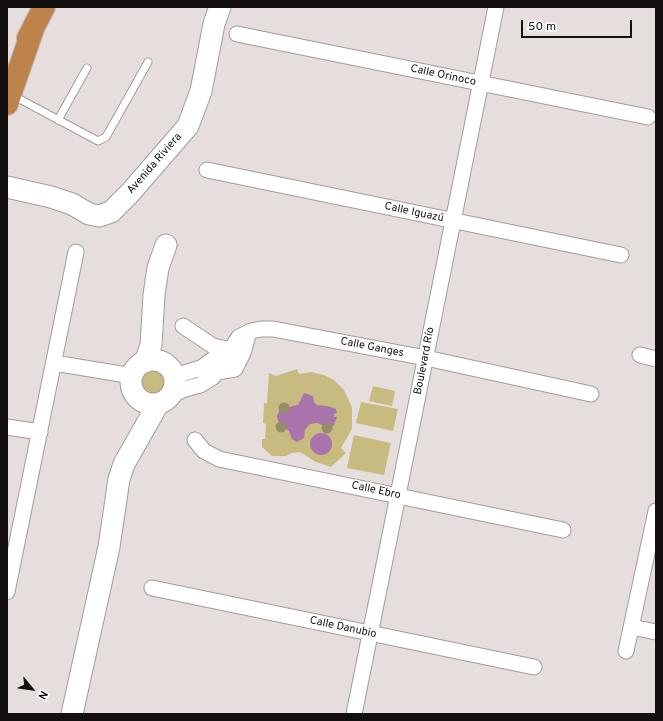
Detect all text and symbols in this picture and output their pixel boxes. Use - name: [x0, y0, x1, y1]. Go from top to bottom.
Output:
- scale bar: [523, 12, 634, 38]
- text: 50 m: [528, 19, 556, 35]
- street label: Calle Orinoco: [409, 63, 477, 89]
- street label: Avenida Riviera: [125, 131, 185, 197]
- street label: Calle Iguazú: [383, 200, 445, 226]
- street label: Boulevard Río: [412, 326, 438, 396]
- street label: Calle Ganges: [339, 335, 405, 361]
- street label: Calle Ebro: [350, 479, 402, 503]
- street label: Calle Danubio: [308, 614, 378, 642]
- north arrow: [12, 669, 52, 709]
- text: N: [34, 688, 51, 702]

